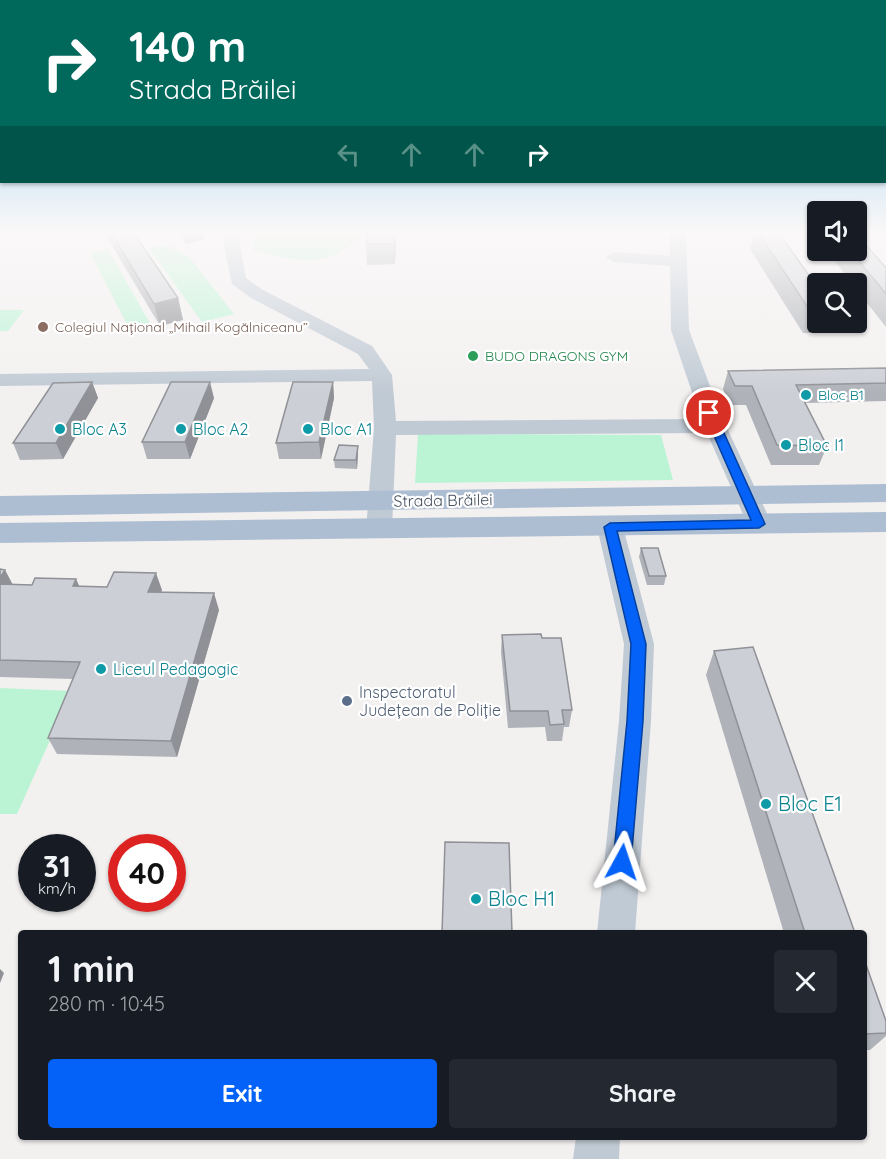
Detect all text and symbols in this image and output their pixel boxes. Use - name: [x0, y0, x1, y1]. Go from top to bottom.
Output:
- text: 140 m: [129, 20, 246, 73]
- icon: right: [30, 24, 108, 102]
- text: Strada Brăilei: [129, 72, 297, 106]
- icon: left: [332, 138, 365, 171]
- icon: ahead: [395, 138, 428, 171]
- icon: ahead: [458, 138, 491, 171]
- icon: right: [521, 138, 554, 171]
- map controls: [807, 201, 867, 333]
- button: sound: [807, 201, 867, 261]
- button: search: [807, 273, 867, 333]
- place label: Colegiul Național „Mihail Kogălniceanu”: [55, 318, 308, 336]
- marker: Colegiul Național „Mihail Kogălniceanu”: [36, 320, 50, 334]
- place label: BUDO DRAGONS GYM: [485, 347, 628, 365]
- marker: BUDO DRAGONS GYM: [466, 349, 480, 363]
- place label: Bloc B1: [818, 386, 864, 404]
- pin: [683, 387, 734, 438]
- marker: Bloc B1: [799, 388, 813, 402]
- icon: arrive: [692, 396, 725, 429]
- place label: Bloc A3: [72, 419, 127, 439]
- place label: Bloc A2: [193, 419, 249, 439]
- place label: Bloc A1: [320, 419, 372, 439]
- marker: Bloc A3: [53, 422, 67, 436]
- marker: Bloc A2: [174, 422, 188, 436]
- marker: Bloc A1: [301, 422, 315, 436]
- place label: Bloc I1: [798, 435, 844, 455]
- marker: Bloc I1: [779, 438, 793, 452]
- street label: Strada Brăilei: [393, 489, 493, 511]
- place label: Liceul Pedagogic: [113, 659, 238, 679]
- marker: Liceul Pedagogic: [94, 662, 108, 676]
- place label: Inspectoratul Județean de Poliție: [359, 682, 501, 720]
- marker: Inspectoratul Județean de Poliție: [340, 694, 354, 708]
- place label: Bloc E1: [778, 791, 842, 816]
- marker: Bloc E1: [759, 797, 773, 811]
- position arrow: [590, 830, 654, 894]
- speed limit sign: 40: [108, 834, 186, 912]
- text: 31: [43, 847, 71, 885]
- text: km/h: [38, 879, 76, 898]
- place label: Bloc H1: [488, 886, 555, 911]
- marker: Bloc H1: [469, 892, 483, 906]
- text: 1 min: [48, 946, 135, 991]
- button: close: [774, 950, 837, 1013]
- text: 280 m · 10:45: [48, 991, 165, 1016]
- button: Exit: [48, 1059, 437, 1128]
- button: Share: [449, 1059, 837, 1128]

